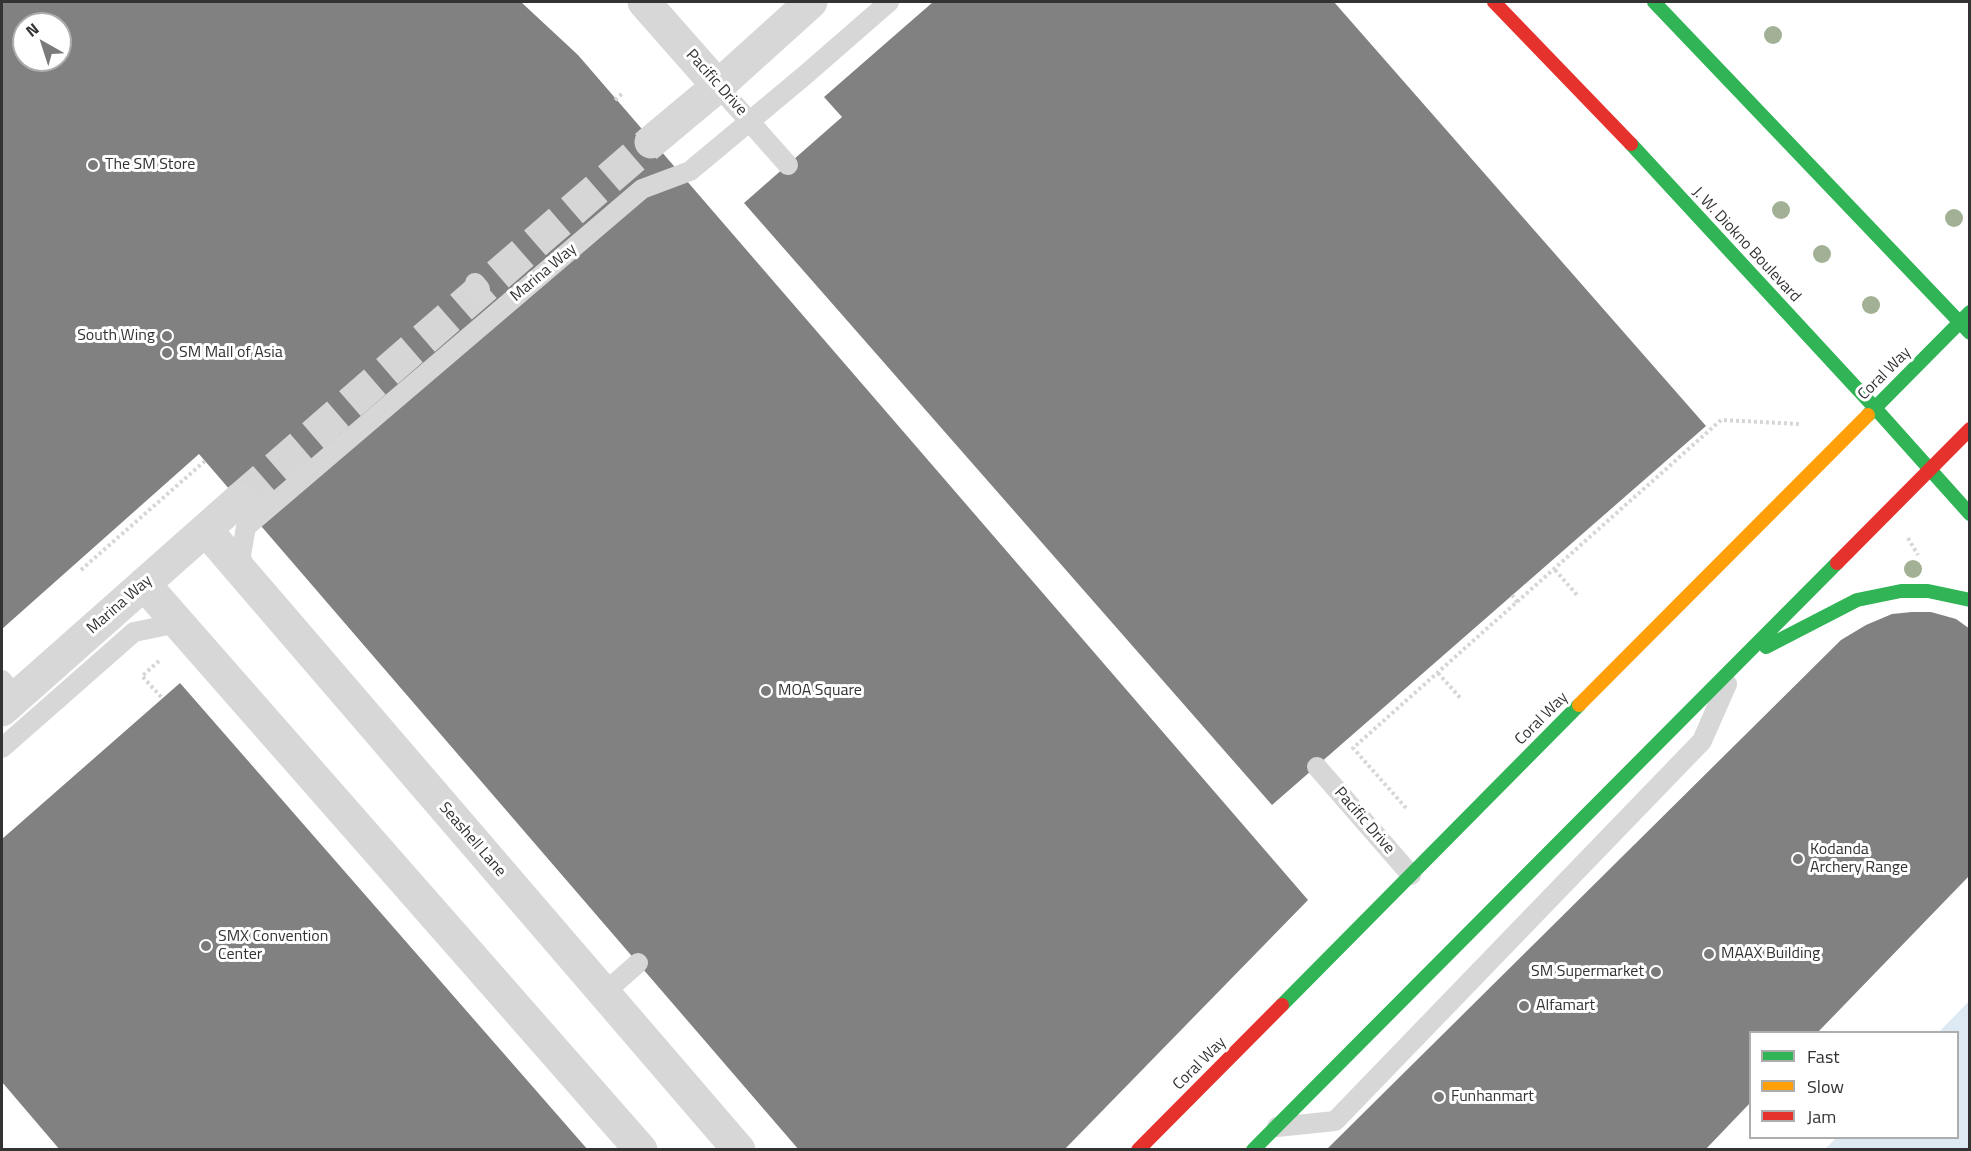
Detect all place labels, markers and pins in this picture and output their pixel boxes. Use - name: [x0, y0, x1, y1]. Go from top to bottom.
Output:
- place label: The SM Store: [105, 155, 195, 175]
- marker: The SM Store: [86, 158, 100, 172]
- place label: South Wing: [77, 326, 155, 346]
- marker: South Wing: [160, 329, 174, 343]
- place label: SM Mall of Asia: [179, 343, 283, 363]
- marker: SM Mall of Asia: [160, 346, 174, 360]
- place label: MOA Square: [778, 681, 862, 701]
- marker: MOA Square: [759, 684, 773, 698]
- place label: Kodanda Archery Range: [1810, 840, 1908, 878]
- marker: Kodanda Archery Range: [1791, 852, 1805, 866]
- place label: SMX Convention Center: [218, 927, 328, 965]
- marker: SMX Convention Center: [199, 939, 213, 953]
- place label: MAAX Building: [1721, 944, 1820, 964]
- marker: MAAX Building: [1702, 947, 1716, 961]
- place label: SM Supermarket: [1531, 962, 1644, 982]
- marker: SM Supermarket: [1649, 965, 1663, 979]
- place label: Alfamart: [1536, 996, 1595, 1016]
- marker: Alfamart: [1517, 999, 1531, 1013]
- place label: Funhanmart: [1451, 1087, 1534, 1107]
- marker: Funhanmart: [1432, 1090, 1446, 1104]

